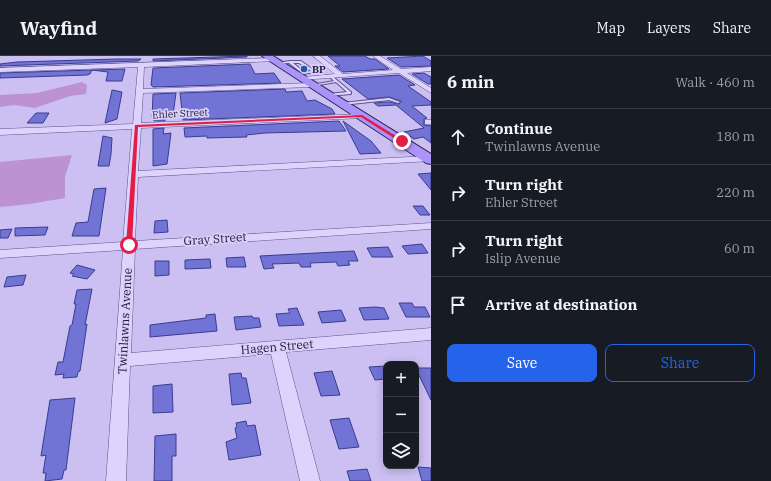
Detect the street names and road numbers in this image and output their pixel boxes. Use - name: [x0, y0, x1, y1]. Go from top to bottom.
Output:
- street label: Ehler Street: [152, 106, 209, 121]
- street label: Gray Street: [183, 229, 247, 248]
- street label: Twinlawns Avenue: [114, 267, 135, 375]
- street label: Hagen Street: [240, 336, 314, 357]

